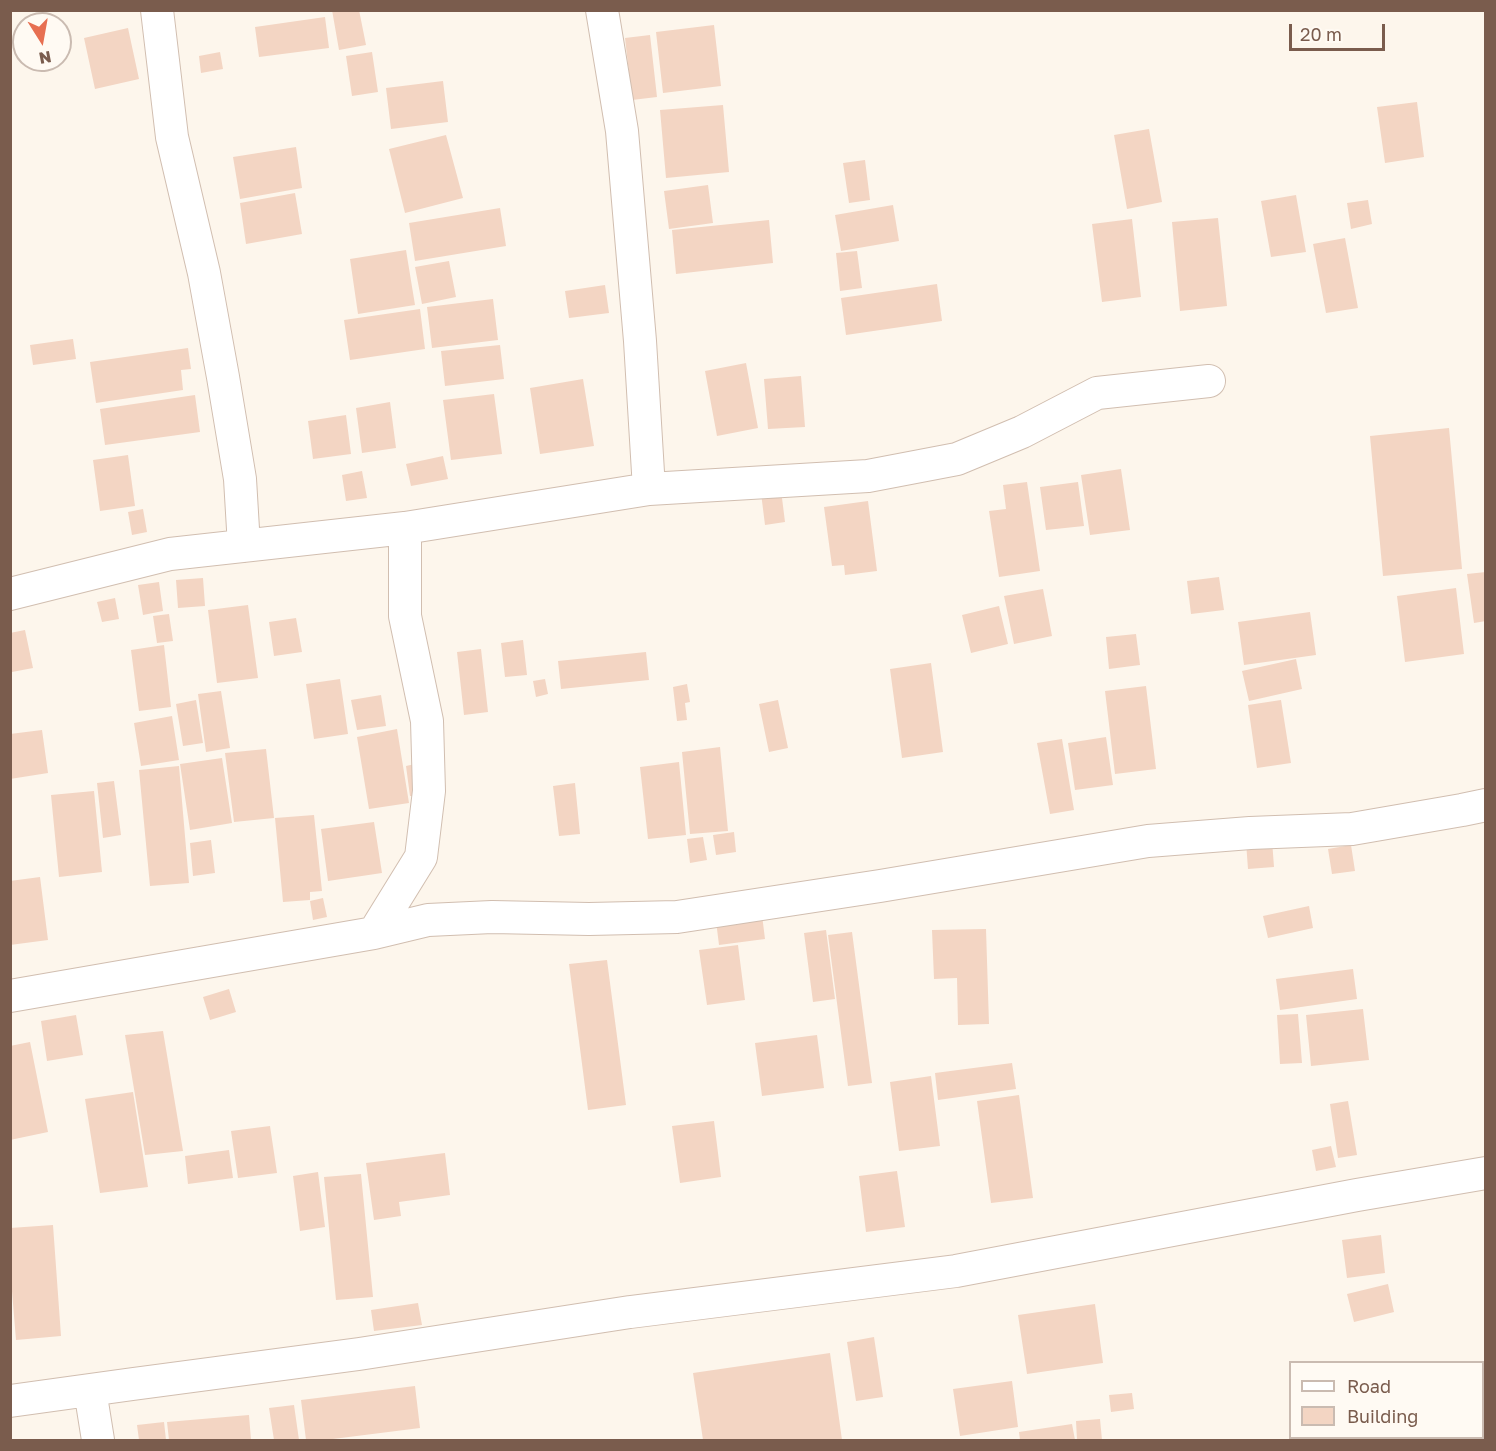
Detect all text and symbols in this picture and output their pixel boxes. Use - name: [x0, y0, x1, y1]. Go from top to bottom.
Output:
- north arrow: [12, 12, 72, 72]
- scale bar: [1292, 12, 1388, 50]
- text: 20 m: [1300, 23, 1342, 45]
- text: N: [37, 47, 53, 69]
- legend: [1289, 1361, 1484, 1439]
- text: Road: [1347, 1375, 1391, 1397]
- text: Building: [1347, 1405, 1418, 1427]

